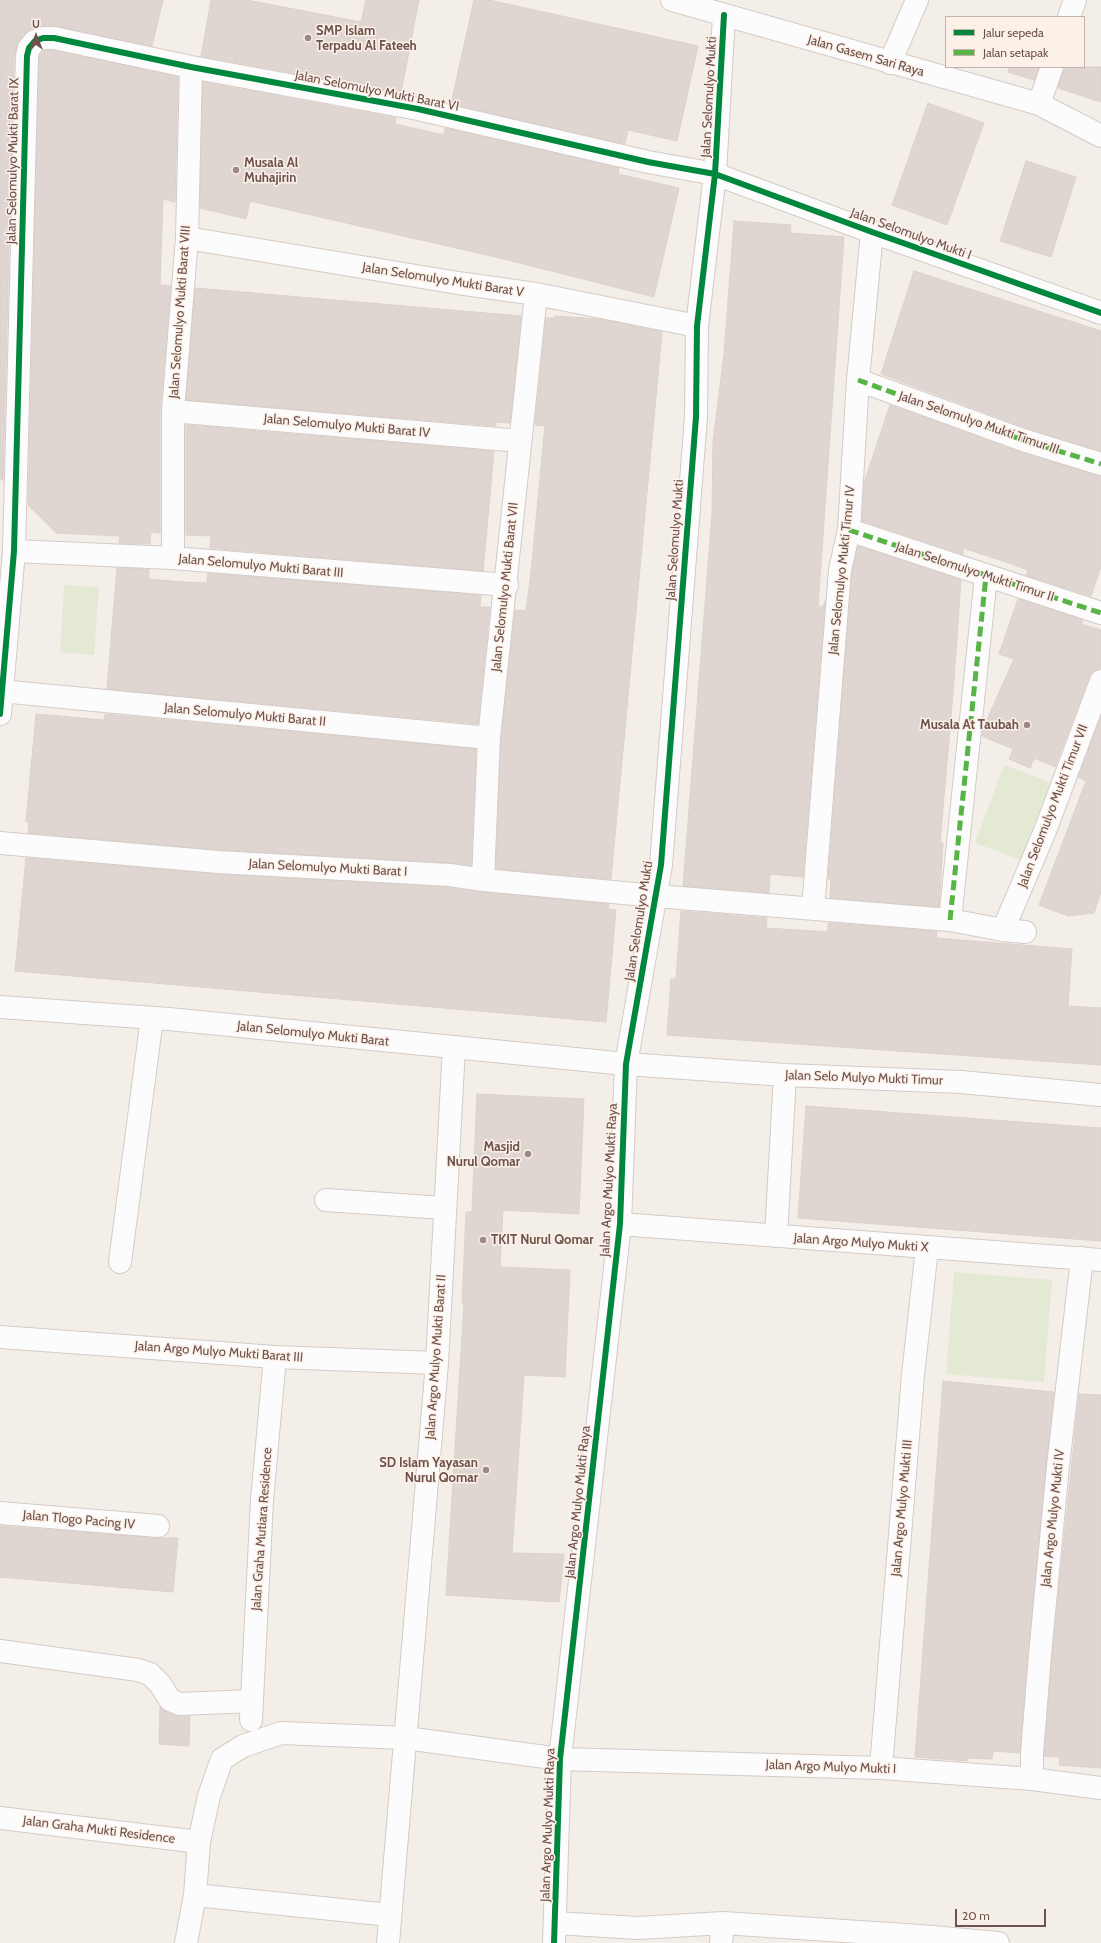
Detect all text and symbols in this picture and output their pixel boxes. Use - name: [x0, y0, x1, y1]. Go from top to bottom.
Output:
- north arrow: [16, 16, 56, 56]
- legend: [945, 16, 1085, 68]
- text: U: [32, 17, 40, 31]
- place label: SMP Islam Terpadu Al Fateeh: [316, 23, 417, 54]
- text: Jalur sepeda: [983, 25, 1044, 40]
- street label: Jalan Gasem Sari Raya: [806, 32, 926, 80]
- marker: SMP Islam Terpadu Al Fateeh: [303, 33, 313, 43]
- street label: Jalan Selomulyo Mukti: [698, 36, 720, 158]
- text: Jalan setapak: [983, 45, 1048, 60]
- street label: Jalan Selomulyo Mukti Barat VI: [294, 67, 460, 115]
- street label: Jalan Selomulyo Mukti Barat IX: [4, 78, 22, 244]
- place label: Musala Al Muhajirin: [244, 155, 298, 186]
- marker: Musala Al Muhajirin: [231, 165, 241, 175]
- street label: Jalan Selomulyo Mukti I: [848, 205, 974, 263]
- street label: Jalan Selomulyo Mukti Barat VIII: [166, 225, 194, 399]
- street label: Jalan Selomulyo Mukti Barat V: [361, 260, 525, 300]
- street label: Jalan Selomulyo Mukti Timur III: [897, 388, 1061, 458]
- street label: Jalan Selomulyo Mukti Barat IV: [263, 411, 431, 441]
- street label: Jalan Selomulyo Mukti: [663, 479, 687, 601]
- street label: Jalan Selomulyo Mukti Timur IV: [825, 485, 859, 655]
- street label: Jalan Selomulyo Mukti Barat VII: [488, 502, 522, 672]
- street label: Jalan Selomulyo Mukti Timur II: [894, 539, 1056, 605]
- street label: Jalan Selomulyo Mukti Barat III: [178, 551, 344, 581]
- street label: Jalan Selomulyo Mukti Barat II: [164, 700, 326, 730]
- place label: Musala At Taubah: [920, 717, 1019, 733]
- marker: Musala At Taubah: [1022, 720, 1032, 730]
- street label: Jalan Selomulyo Mukti Timur VII: [1015, 722, 1091, 890]
- street label: Jalan Selomulyo Mukti Barat I: [248, 856, 408, 880]
- street label: Jalan Selomulyo Mukti: [622, 860, 656, 982]
- street label: Jalan Selomulyo Mukti Barat: [236, 1018, 390, 1050]
- street label: Jalan Selo Mulyo Mukti Timur: [785, 1067, 943, 1089]
- street label: Jalan Argo Mulyo Mukti Raya: [597, 1103, 621, 1257]
- place label: Masjid Nurul Qomar: [447, 1139, 520, 1170]
- marker: Masjid Nurul Qomar: [523, 1149, 533, 1159]
- street label: Jalan Argo Mulyo Mukti X: [793, 1231, 929, 1255]
- place label: TKIT Nurul Qomar: [491, 1232, 593, 1248]
- marker: TKIT Nurul Qomar: [478, 1235, 488, 1245]
- street label: Jalan Argo Mulyo Mukti Barat II: [422, 1274, 450, 1440]
- street label: Jalan Argo Mulyo Mukti Barat III: [134, 1338, 304, 1366]
- street label: Jalan Argo Mulyo Mukti Raya: [562, 1425, 594, 1579]
- street label: Jalan Argo Mulyo Mukti III: [888, 1439, 916, 1577]
- street label: Jalan Graha Mutiara Residence: [249, 1447, 275, 1611]
- street label: Jalan Argo Mulyo Mukti IV: [1038, 1448, 1068, 1588]
- place label: SD Islam Yayasan Nurul Qomar: [379, 1455, 478, 1486]
- marker: SD Islam Yayasan Nurul Qomar: [481, 1465, 491, 1475]
- street label: Jalan Tlogo Pacing IV: [22, 1507, 136, 1533]
- street label: Jalan Argo Mulyo Mukti Raya: [538, 1748, 558, 1902]
- street label: Jalan Argo Mulyo Mukti I: [765, 1757, 897, 1777]
- street label: Jalan Graha Mukti Residence: [22, 1813, 176, 1847]
- scale bar: [957, 1901, 1048, 1927]
- text: 20 m: [962, 1908, 990, 1923]

